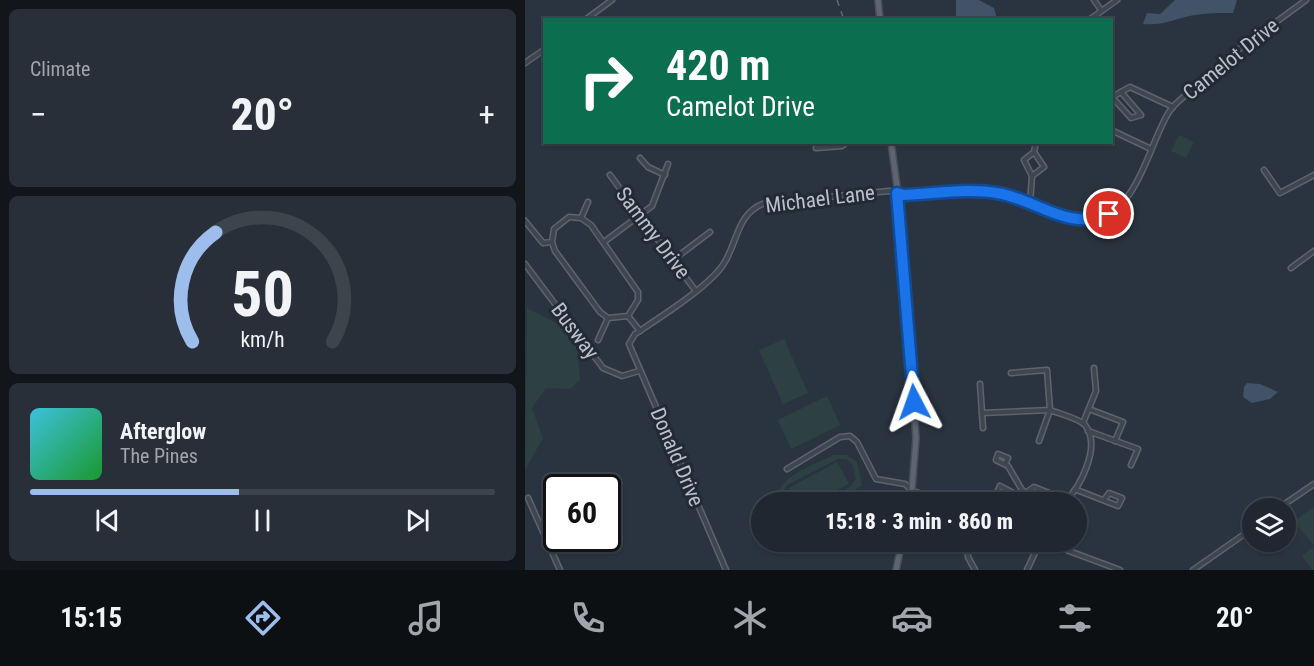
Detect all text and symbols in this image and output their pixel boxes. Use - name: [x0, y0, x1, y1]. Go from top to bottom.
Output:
- street label: Camelot Drive: [1178, 13, 1284, 105]
- text: 420 m: [666, 41, 771, 90]
- icon: right: [567, 42, 645, 120]
- text: Climate: [30, 57, 90, 81]
- text: 20°: [231, 88, 294, 141]
- text: Camelot Drive: [666, 91, 815, 123]
- text: −: [30, 95, 47, 134]
- text: +: [479, 95, 495, 134]
- street label: Michael Lane: [764, 180, 876, 218]
- street label: Sammy Drive: [611, 183, 695, 283]
- pin: [1083, 188, 1134, 239]
- icon: arrive: [1092, 197, 1125, 230]
- text: 50: [231, 258, 294, 331]
- street label: Busway: [546, 298, 604, 364]
- text: km/h: [240, 327, 285, 352]
- position arrow: [882, 370, 946, 434]
- street label: Donald Drive: [645, 404, 709, 510]
- text: Afterglow: [120, 419, 206, 444]
- text: The Pines: [120, 444, 198, 468]
- speed limit sign: 60: [543, 474, 621, 552]
- map controls: [1242, 498, 1296, 552]
- button: layers: [1242, 498, 1296, 552]
- icon: previous: [91, 504, 124, 537]
- icon: pause: [246, 504, 279, 537]
- icon: next: [401, 504, 434, 537]
- text: 15:18 · 3 min · 860 m: [825, 509, 1013, 534]
- icon: directions: [242, 597, 284, 639]
- icon: music: [405, 597, 447, 639]
- icon: phone: [567, 597, 609, 639]
- icon: climate: [729, 597, 771, 639]
- icon: car: [891, 597, 933, 639]
- icon: filters: [1054, 597, 1096, 639]
- text: 15:15: [60, 602, 122, 634]
- text: 20°: [1216, 602, 1254, 634]

